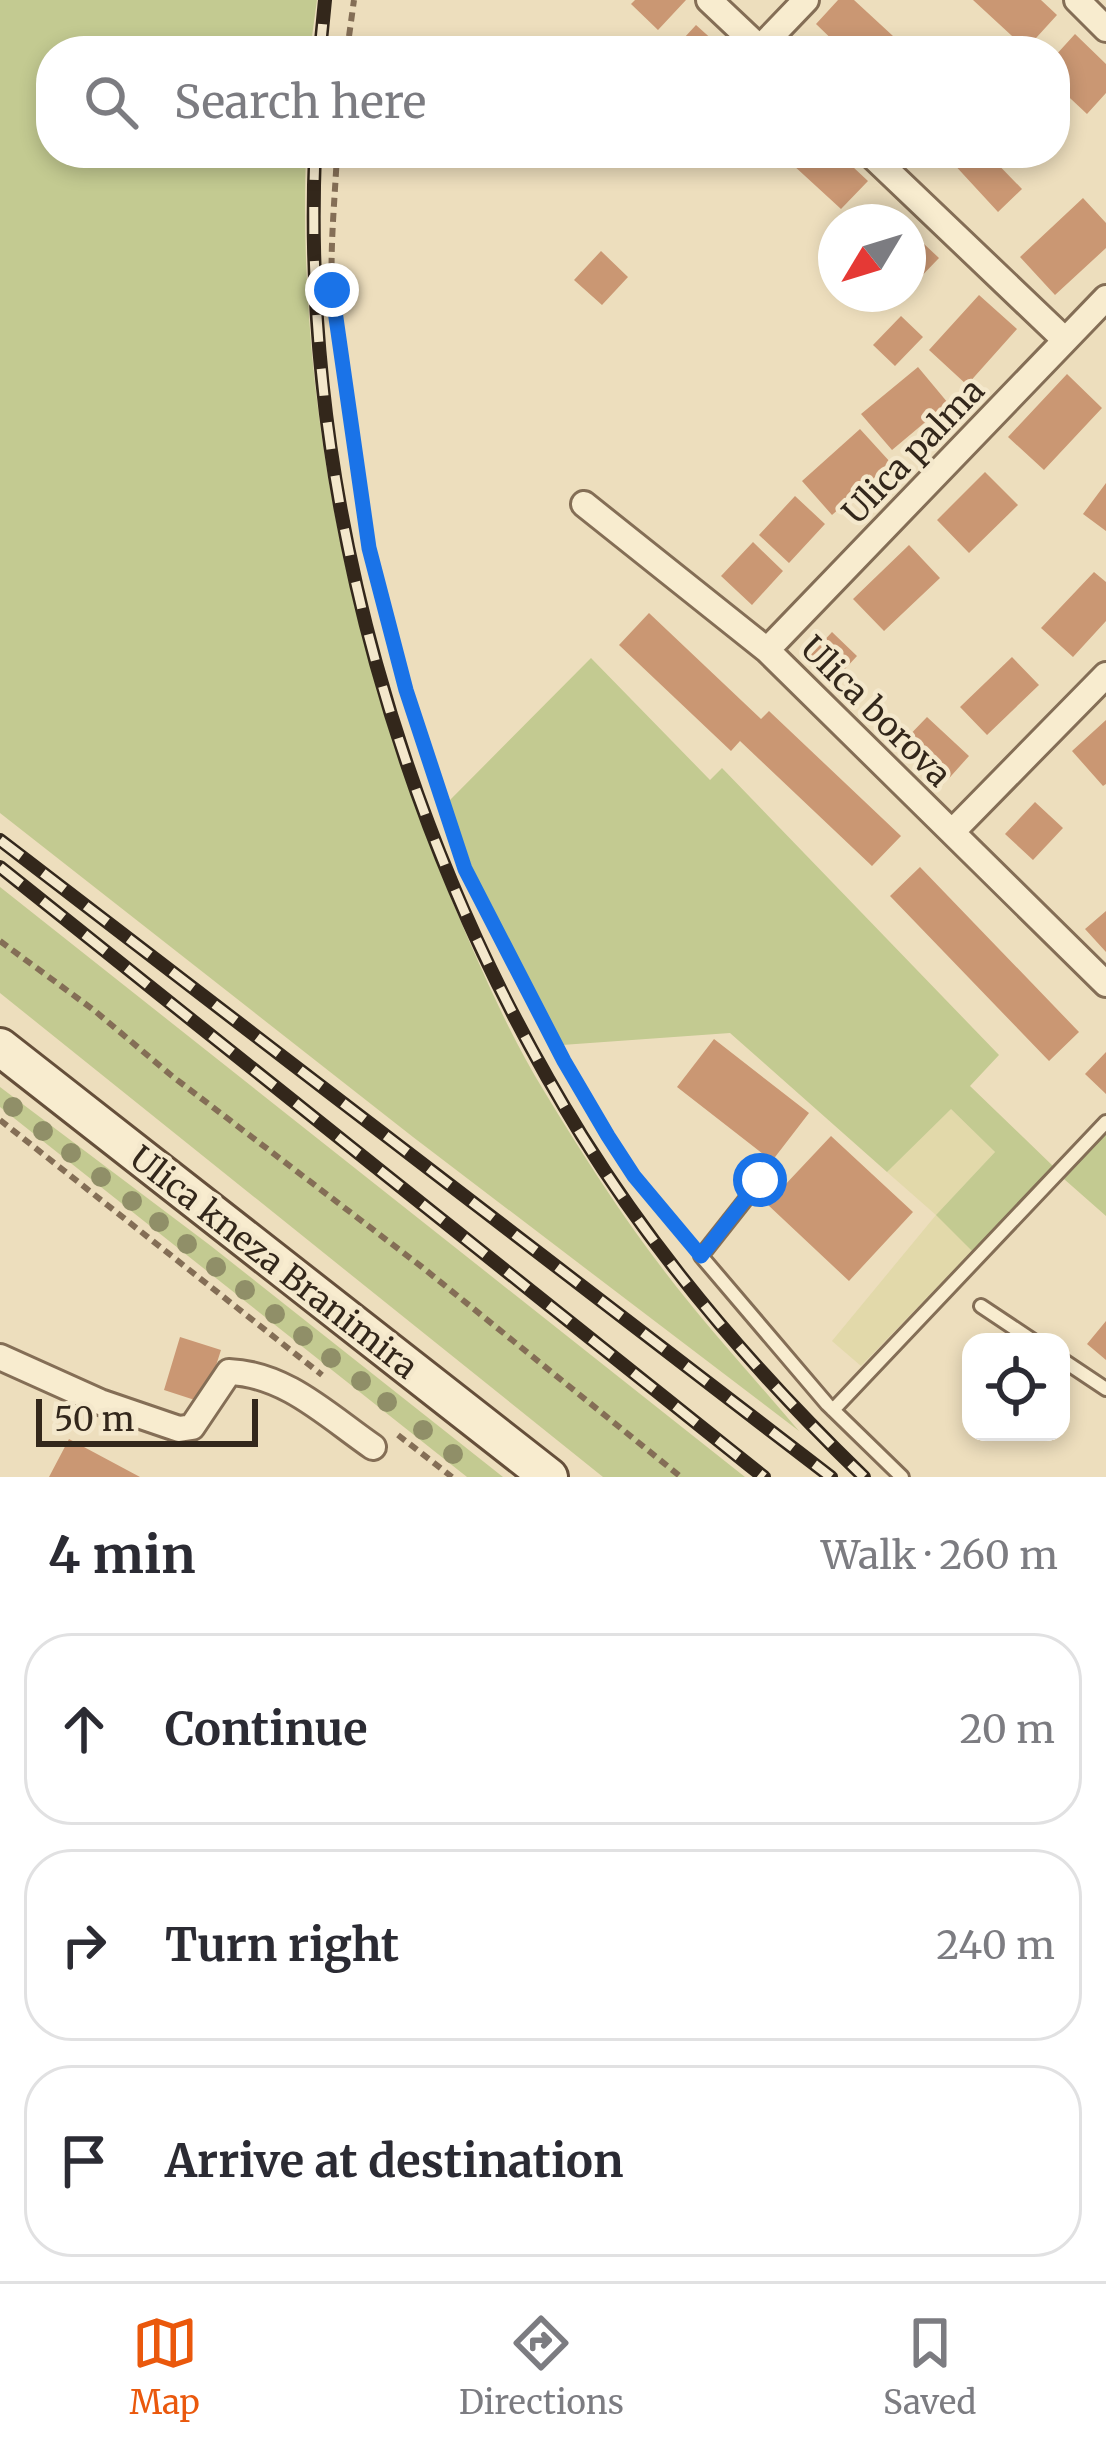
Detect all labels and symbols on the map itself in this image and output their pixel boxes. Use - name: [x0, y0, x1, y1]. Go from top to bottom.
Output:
- north arrow: [818, 204, 926, 312]
- route end: [305, 263, 359, 317]
- street label: Ulica palma: [834, 370, 993, 533]
- street label: Ulica borova: [792, 628, 959, 795]
- street label: Ulica kneza Branimira: [122, 1137, 426, 1387]
- route start: [733, 1153, 787, 1207]
- scale bar: [36, 1393, 258, 1446]

